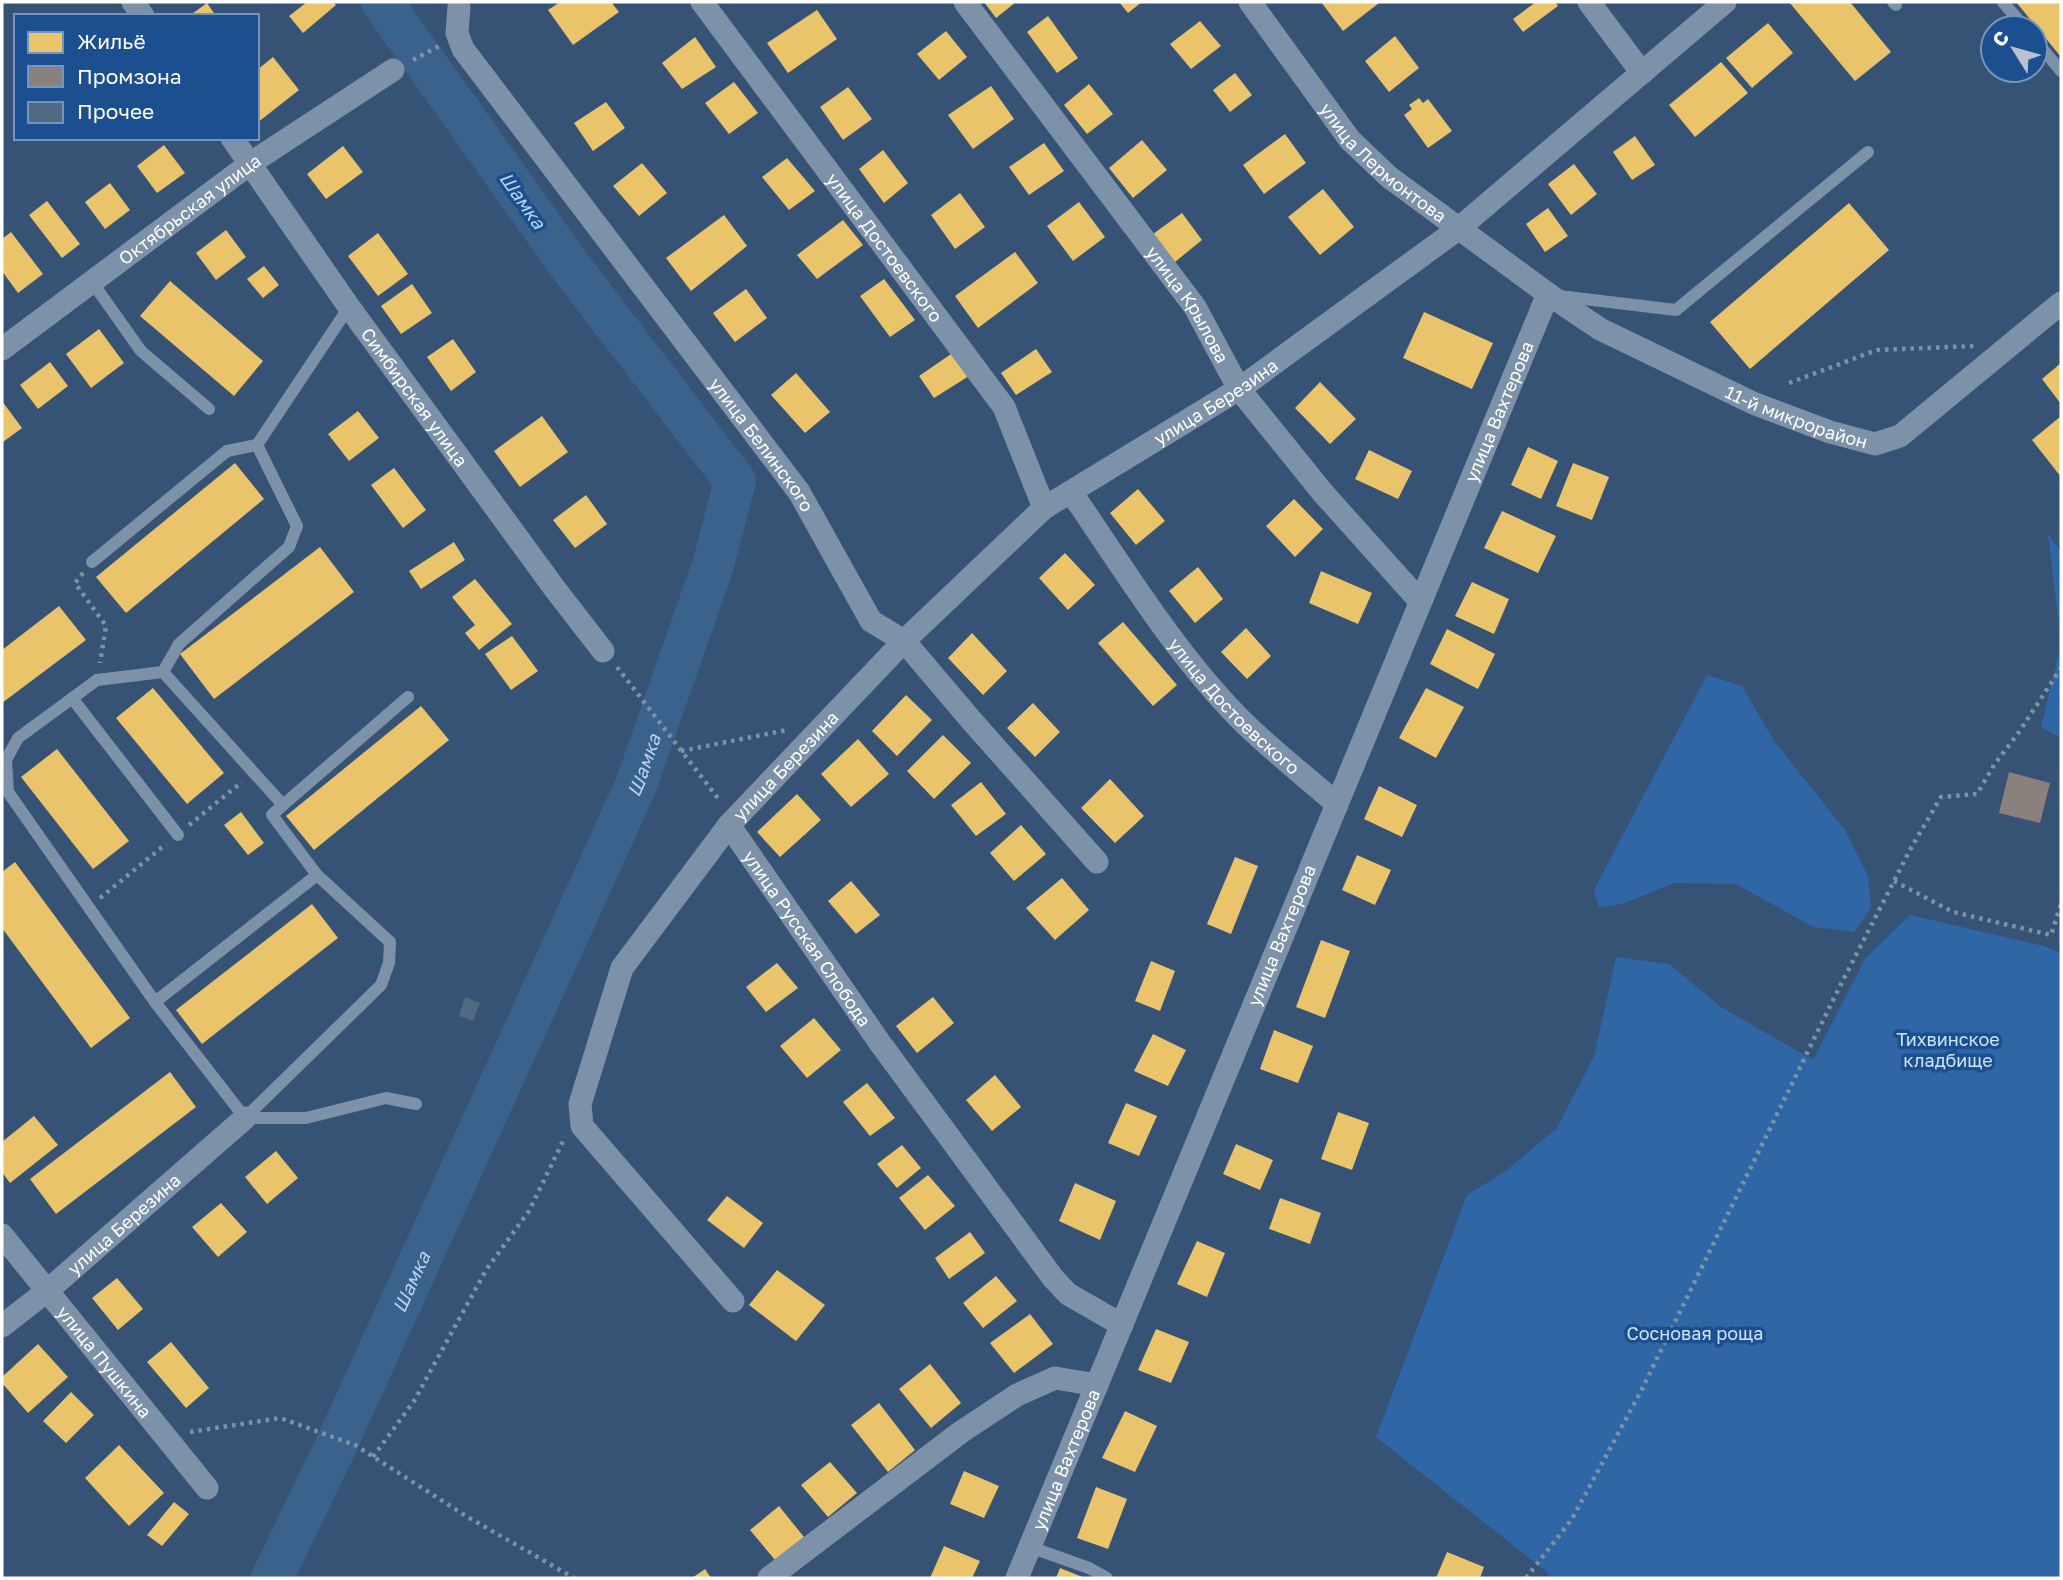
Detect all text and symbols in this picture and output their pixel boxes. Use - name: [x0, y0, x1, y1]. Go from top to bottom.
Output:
- legend: [14, 14, 259, 140]
- north arrow: [1979, 14, 2049, 84]
- text: С: [1987, 26, 2013, 51]
- text: Жильё: [77, 28, 146, 54]
- text: Промзона: [77, 63, 182, 89]
- text: Прочее: [77, 98, 154, 124]
- street label: улица Лермонтова: [1316, 98, 1451, 227]
- street label: Октябрьская улица: [114, 149, 265, 269]
- water label: Шамка: [495, 167, 552, 234]
- street label: улица Достоевского: [822, 168, 948, 326]
- street label: улица Крылова: [1142, 241, 1234, 367]
- street label: Симбирская улица: [357, 323, 473, 471]
- street label: улица Вахтерова: [1459, 338, 1538, 485]
- street label: улица Березина: [1150, 354, 1282, 449]
- street label: улица Белинского: [705, 373, 819, 515]
- street label: 11-й микрорайон: [1722, 380, 1870, 453]
- street label: улица Достоевского: [1164, 633, 1304, 779]
- street label: улица Березина: [728, 706, 843, 825]
- water label: Шамка: [621, 729, 665, 800]
- street label: улица Русская Слобода: [739, 846, 876, 1031]
- street label: улица Вахтерова: [1242, 861, 1320, 1009]
- park label: Тихвинское кладбище: [1896, 1028, 2000, 1071]
- street label: улица Березина: [63, 1169, 185, 1279]
- water label: Шамка: [387, 1247, 435, 1316]
- street label: улица Пушкина: [53, 1301, 157, 1422]
- park label: Сосновая роща: [1626, 1322, 1764, 1344]
- street label: улица Вахтерова: [1027, 1386, 1104, 1534]

